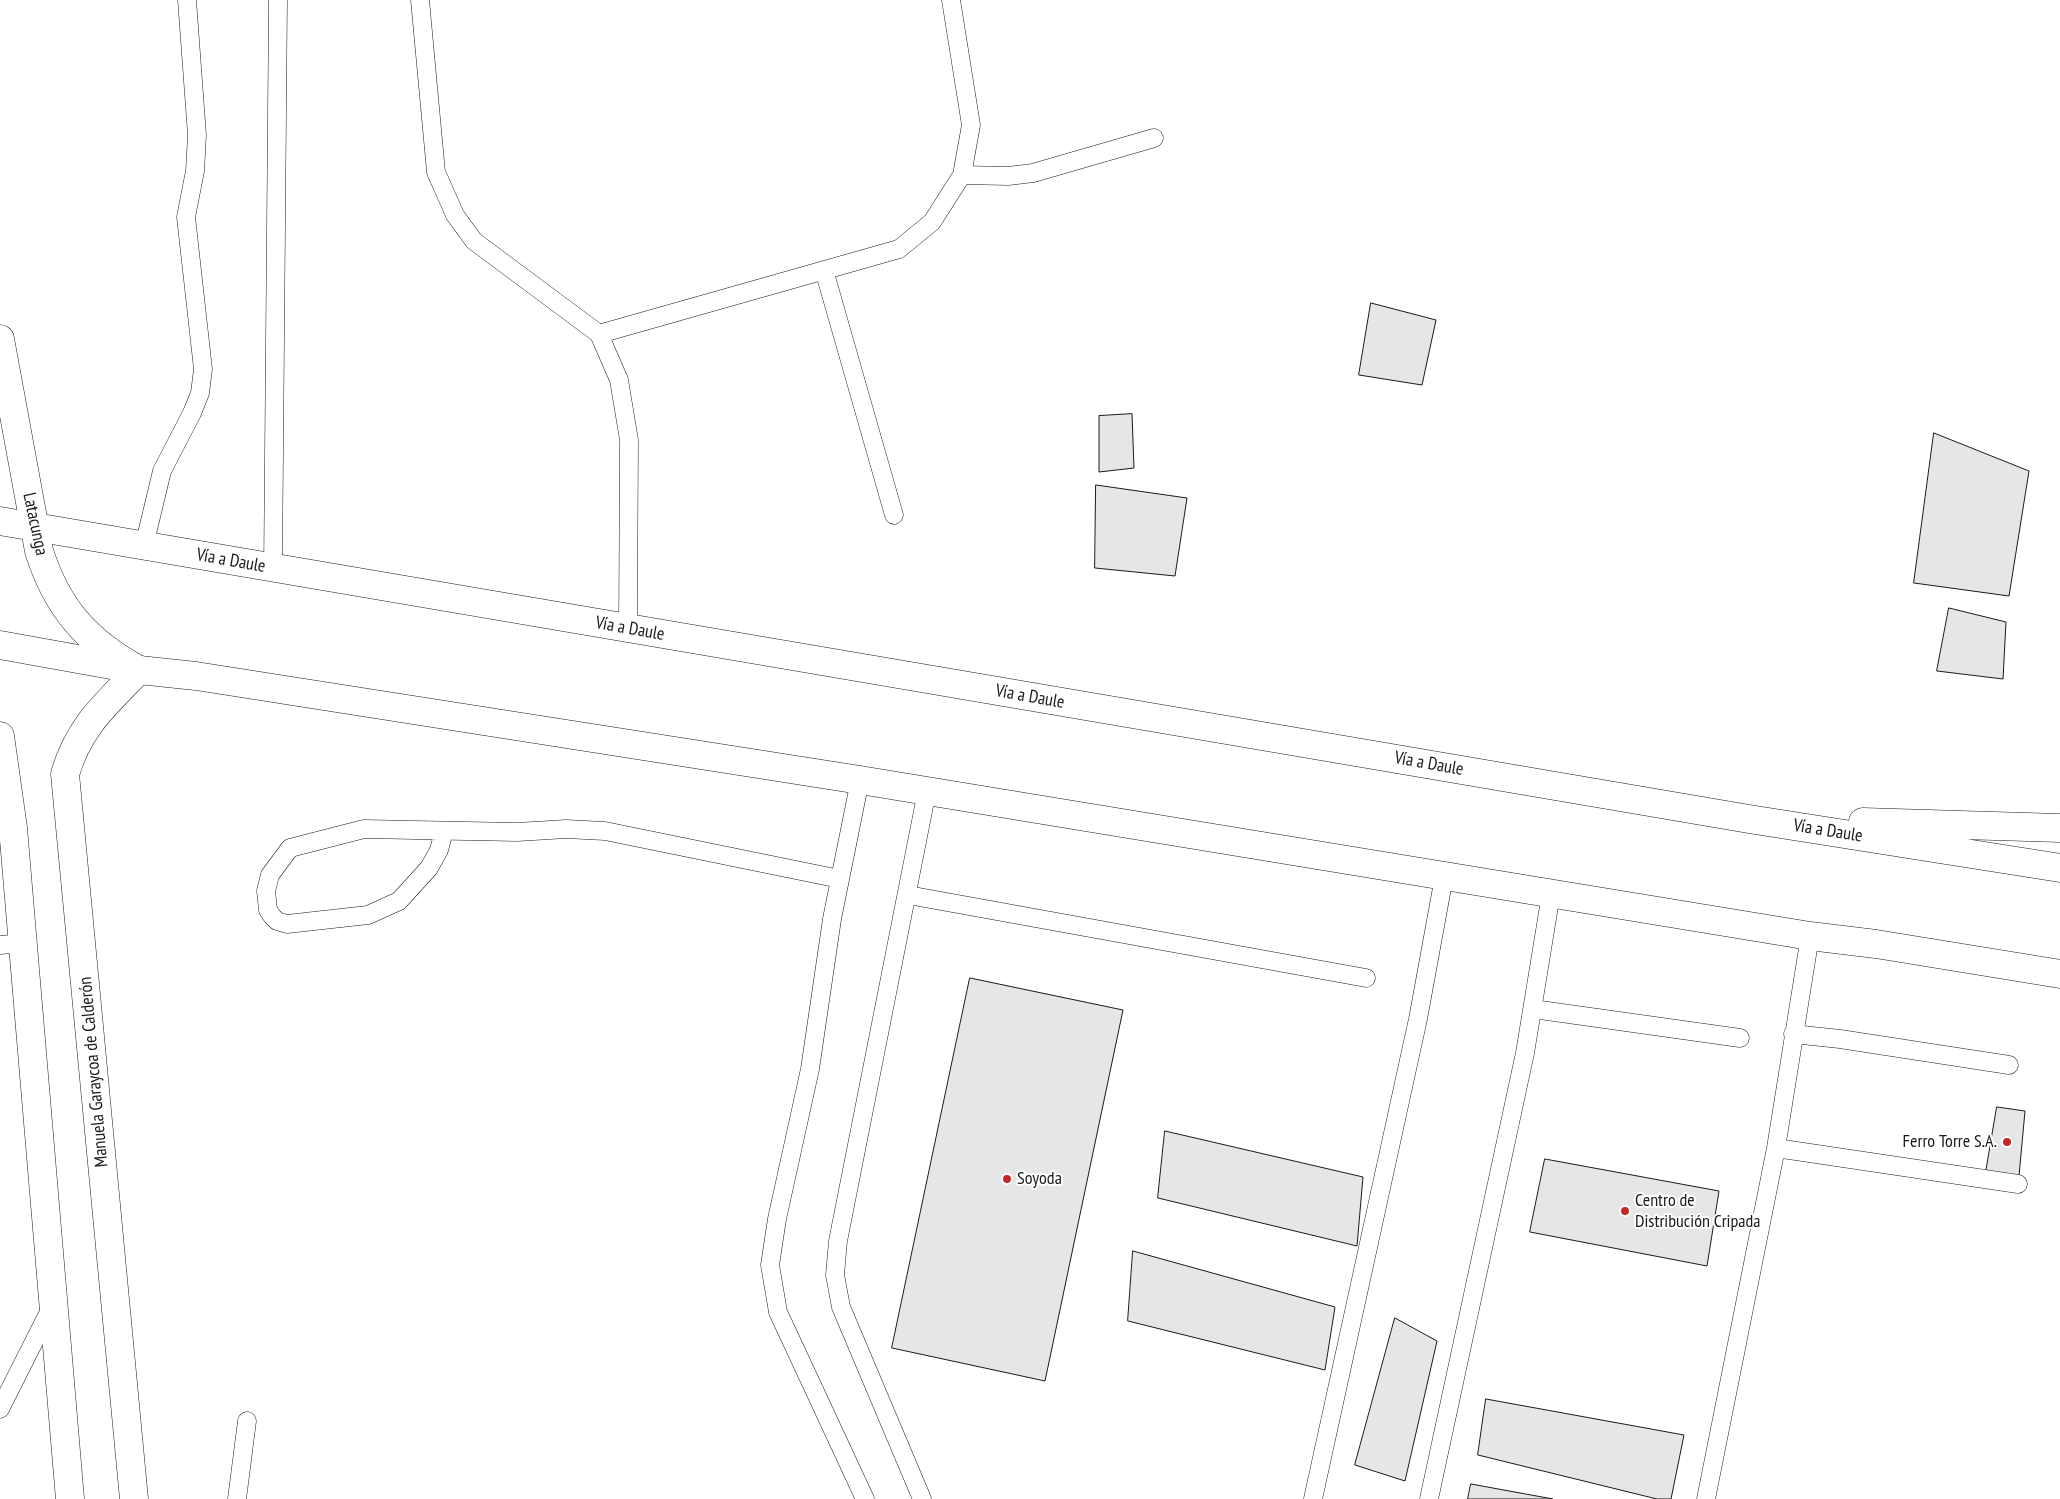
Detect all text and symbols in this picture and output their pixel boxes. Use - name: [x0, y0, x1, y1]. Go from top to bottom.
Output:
- street label: Latacunga: [18, 491, 52, 557]
- street label: Vía a Daule: [195, 544, 267, 578]
- street label: Vía a Daule: [594, 612, 666, 646]
- street label: Vía a Daule: [994, 680, 1066, 714]
- street label: Vía a Daule: [1393, 747, 1465, 781]
- street label: Vía a Daule: [1792, 815, 1864, 847]
- street label: Manuela Garaycoa de Calderón: [75, 976, 113, 1168]
- place label: Ferro Torre S.A.: [1903, 1131, 1997, 1153]
- marker: Ferro Torre S.A.: [2001, 1136, 2013, 1148]
- place label: Soyoda: [1017, 1168, 1062, 1190]
- marker: Soyoda: [1001, 1173, 1013, 1185]
- place label: Centro de Distribución Cripada: [1635, 1190, 1761, 1232]
- marker: Centro de Distribución Cripada: [1619, 1205, 1631, 1217]

